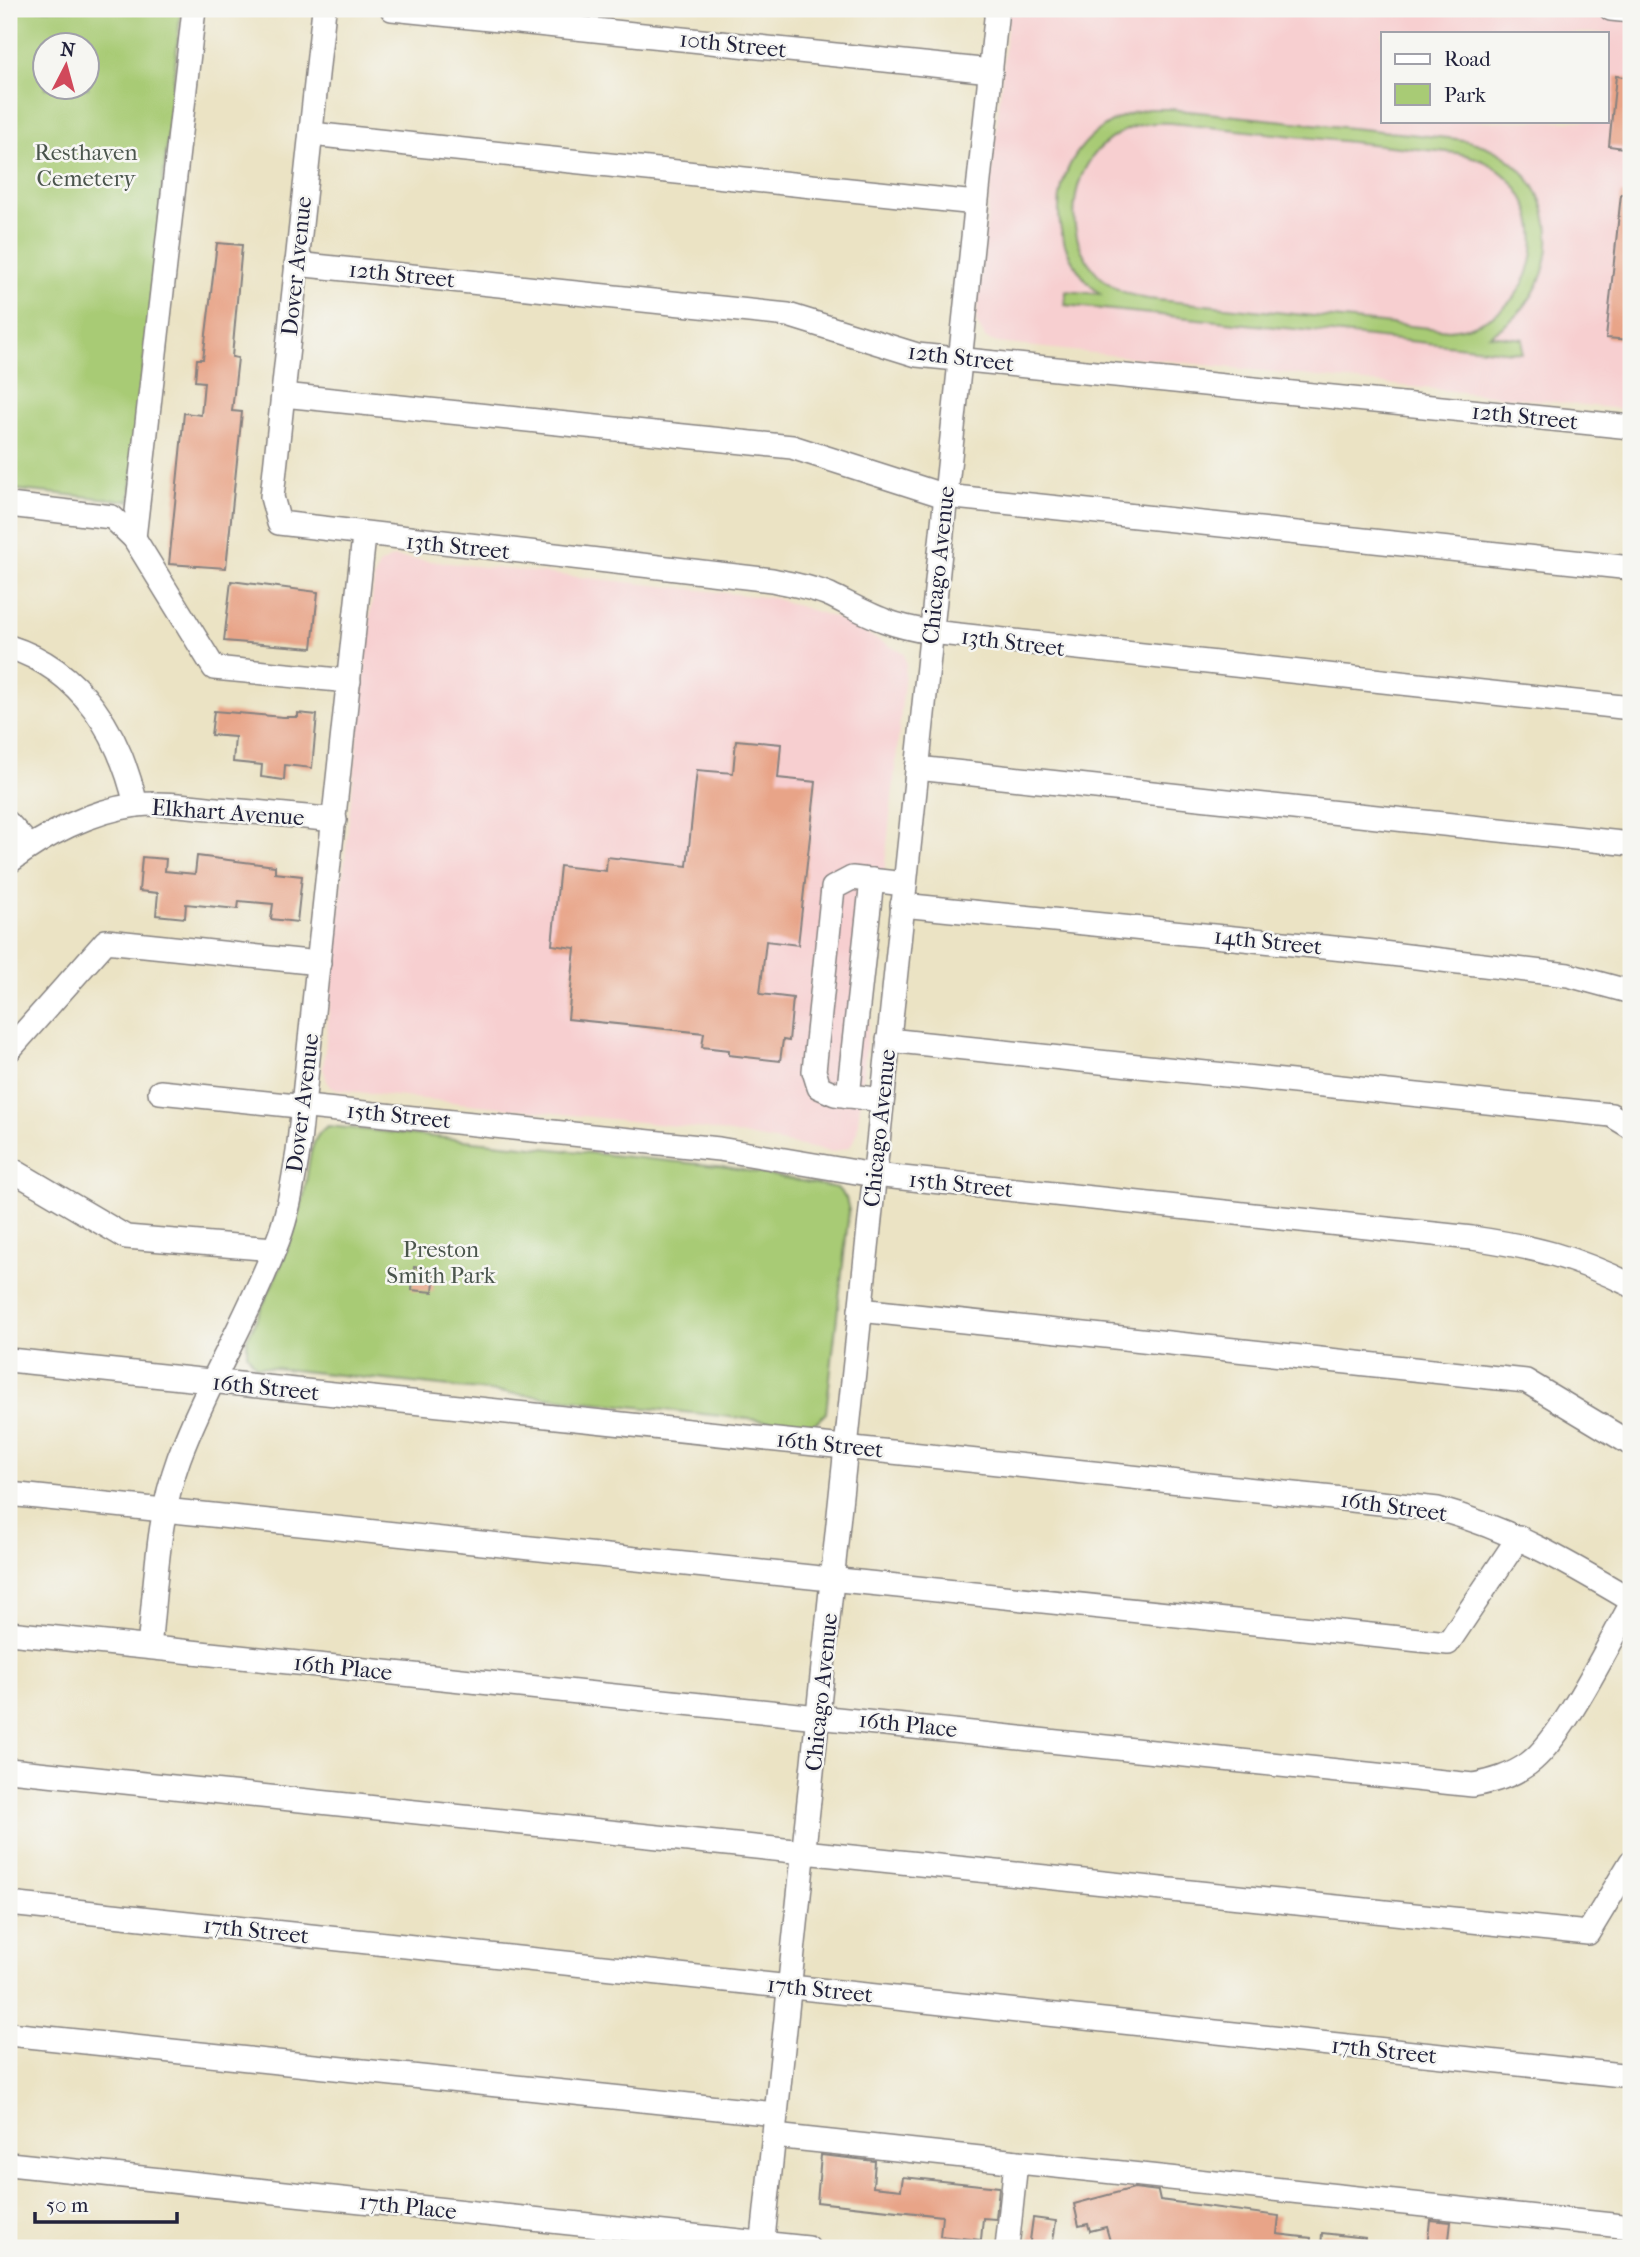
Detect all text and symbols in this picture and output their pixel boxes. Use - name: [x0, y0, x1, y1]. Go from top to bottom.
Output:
- street label: 10th Street: [678, 25, 788, 64]
- north arrow: [32, 32, 102, 102]
- legend: [1381, 32, 1608, 122]
- text: N: [59, 38, 77, 62]
- text: Road: [1444, 47, 1491, 71]
- text: Park: [1444, 83, 1486, 107]
- park label: Resthaven Cemetery: [34, 139, 138, 192]
- street label: Dover Avenue: [276, 195, 317, 337]
- street label: 12th Street: [347, 255, 456, 294]
- street label: 12th Street: [906, 338, 1016, 377]
- street label: 12th Street: [1470, 397, 1579, 436]
- street label: Chicago Avenue: [917, 485, 960, 645]
- street label: 13th Street: [405, 528, 511, 565]
- street label: 13th Street: [959, 623, 1066, 662]
- street label: Elkhart Avenue: [151, 794, 305, 831]
- street label: 14th Street: [1213, 922, 1323, 961]
- street label: Dover Avenue: [281, 1032, 324, 1174]
- street label: Chicago Avenue: [858, 1048, 901, 1208]
- street label: 15th Street: [345, 1097, 452, 1134]
- street label: 15th Street: [907, 1166, 1014, 1203]
- park label: Preston Smith Park: [386, 1236, 497, 1289]
- street label: 16th Street: [211, 1368, 321, 1407]
- street label: 16th Street: [775, 1425, 885, 1464]
- street label: 16th Street: [1339, 1486, 1449, 1527]
- street label: Chicago Avenue: [800, 1612, 843, 1772]
- street label: 16th Place: [292, 1649, 394, 1686]
- street label: 16th Place: [857, 1706, 959, 1743]
- street label: 17th Street: [202, 1912, 310, 1949]
- street label: 17th Street: [766, 1971, 874, 2008]
- street label: 17th Street: [1330, 2032, 1438, 2069]
- scale bar: [35, 2180, 177, 2224]
- street label: 17th Place: [358, 2188, 458, 2225]
- text: 50 m: [46, 2193, 89, 2217]

